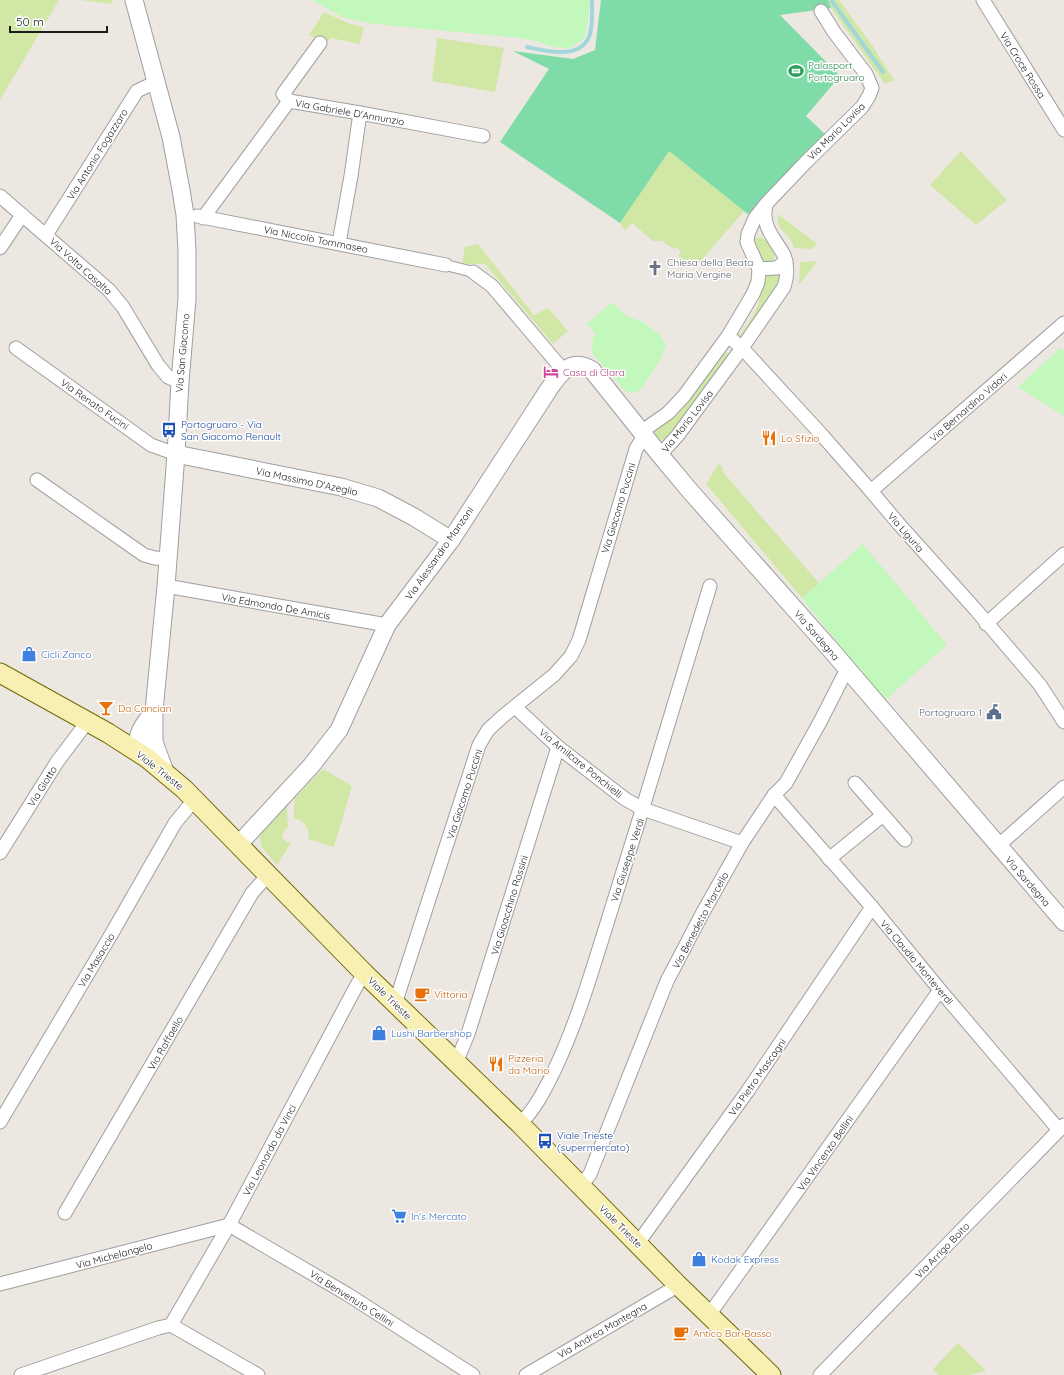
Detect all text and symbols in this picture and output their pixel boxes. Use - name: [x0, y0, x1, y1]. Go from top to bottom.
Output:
- scale bar: [10, 8, 107, 34]
- text: 50 m: [16, 14, 44, 29]
- street label: Via Croce Rossa: [997, 30, 1048, 101]
- place label: Palasport Portogruaro: [808, 59, 865, 84]
- sports icon: Palasport Portogruaro: [787, 62, 805, 80]
- street label: Via Gabriele D'Annunzio: [294, 96, 406, 128]
- street label: Via Mario Lovisa: [805, 100, 868, 163]
- street label: Via Antonio Fogazzaro: [64, 106, 131, 202]
- street label: Via Niccolò Tommaseo: [263, 223, 369, 256]
- street label: Via Volta Casalta: [47, 235, 115, 298]
- place label: Chiesa della Beata Maria Vergine: [667, 256, 753, 281]
- church icon: Chiesa della Beata Maria Vergine: [646, 259, 664, 277]
- street label: Via San Giacomo: [173, 313, 192, 393]
- hotel icon: Casa di Clara: [542, 363, 560, 381]
- place label: Casa di Clara: [563, 366, 625, 379]
- street label: Via Bernardino Vidori: [927, 370, 1010, 445]
- street label: Via Renato Fucini: [58, 376, 131, 433]
- street label: Via Mario Lovisa: [659, 387, 716, 455]
- place label: Portogruaro - Via San Giacomo Renault: [181, 418, 281, 443]
- bus stop icon: Portogruaro - Via San Giacomo Renault: [160, 421, 178, 439]
- restaurant icon: Lo Sfizio: [760, 429, 778, 447]
- place label: Lo Sfizio: [781, 432, 819, 445]
- street label: Via Giacomo Puccini: [599, 461, 638, 555]
- street label: Via Massimo D'Azeglio: [255, 464, 359, 499]
- street label: Via Alessandro Manzoni: [402, 504, 476, 602]
- street label: Via Liguria: [885, 510, 927, 555]
- street label: Via Edmondo De Amicis: [220, 591, 332, 623]
- street label: Via Sardegna: [791, 607, 842, 663]
- shop icon: Cicli Zanco: [20, 645, 38, 663]
- place label: Cicli Zanco: [41, 648, 92, 661]
- bar icon: Da Cancian: [97, 699, 115, 717]
- place label: Da Cancian: [118, 702, 172, 715]
- public building icon: Portogruaro 1: [985, 703, 1003, 721]
- place label: Portogruaro 1: [919, 706, 982, 719]
- street label: Via Amilcare Ponchielli: [536, 726, 625, 801]
- street label: Viale Trieste: [134, 748, 186, 793]
- street label: Via Giacomo Puccini: [444, 748, 485, 841]
- street label: Via Giotto: [25, 764, 60, 809]
- street label: Via Giuseppe Verdi: [608, 817, 647, 904]
- street label: Via Sardegna: [1002, 853, 1053, 909]
- street label: Via Gioacchino Rossini: [488, 854, 531, 957]
- street label: Via Benedetto Marcello: [669, 870, 731, 971]
- street label: Via Claudio Monteverdi: [877, 917, 956, 1007]
- street label: Via Masaccio: [75, 931, 118, 990]
- street label: Viale Trieste: [365, 974, 415, 1023]
- cafe icon: Vittoria: [413, 985, 431, 1003]
- place label: Vittoria: [434, 988, 468, 1001]
- street label: Via Raffaello: [145, 1014, 186, 1072]
- shop icon: Lushi Barbershop: [370, 1024, 388, 1042]
- place label: Lushi Barbershop: [391, 1027, 472, 1040]
- street label: Via Pietro Mascagni: [726, 1036, 789, 1119]
- place label: Pizzeria da Mario: [508, 1052, 549, 1077]
- restaurant icon: Pizzeria da Mario: [487, 1055, 505, 1073]
- street label: Via Leonardo da Vinci: [240, 1102, 299, 1198]
- street label: Via Vincenzo Bellini: [795, 1113, 856, 1193]
- place label: Viale Trieste (supermercato): [557, 1129, 630, 1154]
- bus stop icon: Viale Trieste (supermercato): [536, 1132, 554, 1150]
- street label: Viale Trieste: [596, 1202, 645, 1251]
- supermarket icon: In's Mercato: [390, 1207, 408, 1225]
- place label: In's Mercato: [411, 1210, 467, 1223]
- street label: Via Arrigo Boito: [912, 1220, 972, 1281]
- street label: Via Michelangelo: [74, 1239, 154, 1272]
- shop icon: Kodak Express: [690, 1250, 708, 1268]
- place label: Kodak Express: [711, 1253, 779, 1266]
- street label: Via Benvenuto Cellini: [307, 1267, 396, 1330]
- street label: Via Andrea Mantegna: [555, 1300, 649, 1361]
- cafe icon: Antico Bar Basso: [672, 1324, 690, 1342]
- place label: Antico Bar Basso: [693, 1327, 772, 1340]

